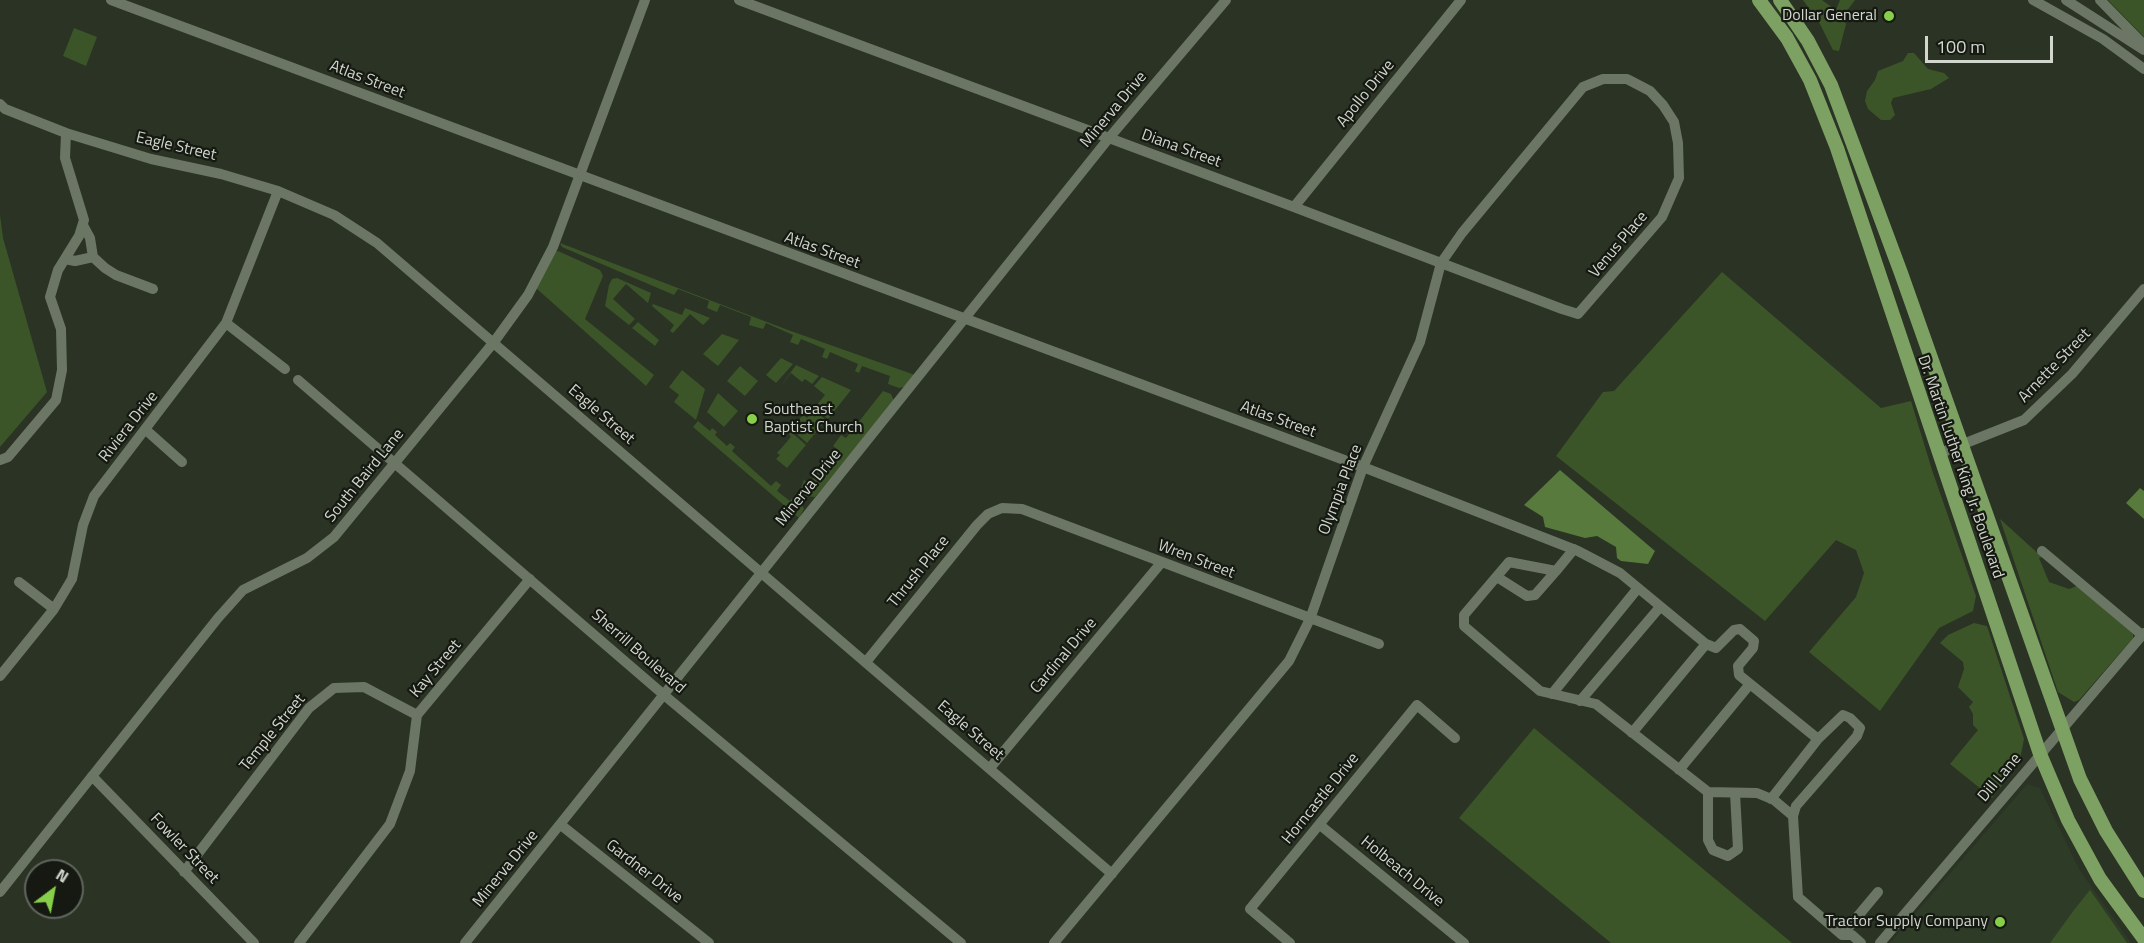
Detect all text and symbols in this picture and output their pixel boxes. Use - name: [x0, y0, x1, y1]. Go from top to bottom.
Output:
- place label: Dollar General: [1782, 6, 1877, 26]
- marker: Dollar General: [1882, 9, 1896, 23]
- scale bar: [1928, 24, 2056, 62]
- text: 100 m: [1936, 33, 1985, 60]
- street label: Atlas Street: [327, 57, 407, 103]
- street label: Apollo Drive: [1333, 57, 1399, 131]
- street label: Minerva Drive: [1077, 68, 1151, 152]
- street label: Diana Street: [1139, 126, 1223, 172]
- street label: Eagle Street: [134, 128, 218, 166]
- street label: Venus Place: [1586, 208, 1652, 282]
- street label: Atlas Street: [782, 228, 862, 274]
- street label: Arnette Street: [2015, 325, 2095, 407]
- street label: Dr. Martin Luther King Jr. Boulevard: [1913, 353, 2007, 581]
- street label: Eagle Street: [564, 381, 638, 449]
- street label: Riviera Drive: [95, 388, 163, 466]
- street label: Atlas Street: [1238, 397, 1318, 443]
- place label: Southeast Baptist Church: [764, 400, 863, 438]
- marker: Southeast Baptist Church: [745, 412, 759, 426]
- street label: South Baird Lane: [322, 426, 408, 526]
- street label: Olympia Place: [1315, 442, 1367, 538]
- street label: Minerva Drive: [772, 446, 846, 530]
- street label: Thrush Place: [884, 532, 954, 612]
- street label: Wren Street: [1155, 537, 1237, 583]
- street label: Sherrill Boulevard: [587, 606, 689, 698]
- street label: Cardinal Drive: [1027, 614, 1101, 698]
- street label: Kay Street: [406, 636, 466, 702]
- street label: Temple Street: [236, 691, 310, 775]
- street label: Eagle Street: [933, 697, 1007, 765]
- street label: Horncastle Drive: [1278, 750, 1364, 848]
- street label: Dill Lane: [1974, 750, 2026, 806]
- street label: Fowler Street: [146, 810, 222, 888]
- street label: Minerva Drive: [469, 827, 543, 911]
- street label: Holbeach Drive: [1357, 833, 1447, 911]
- street label: Gardner Drive: [602, 836, 686, 908]
- north arrow: [24, 859, 84, 919]
- text: N: [51, 862, 74, 889]
- place label: Tractor Supply Company: [1825, 912, 1988, 932]
- marker: Tractor Supply Company: [1993, 915, 2007, 929]

